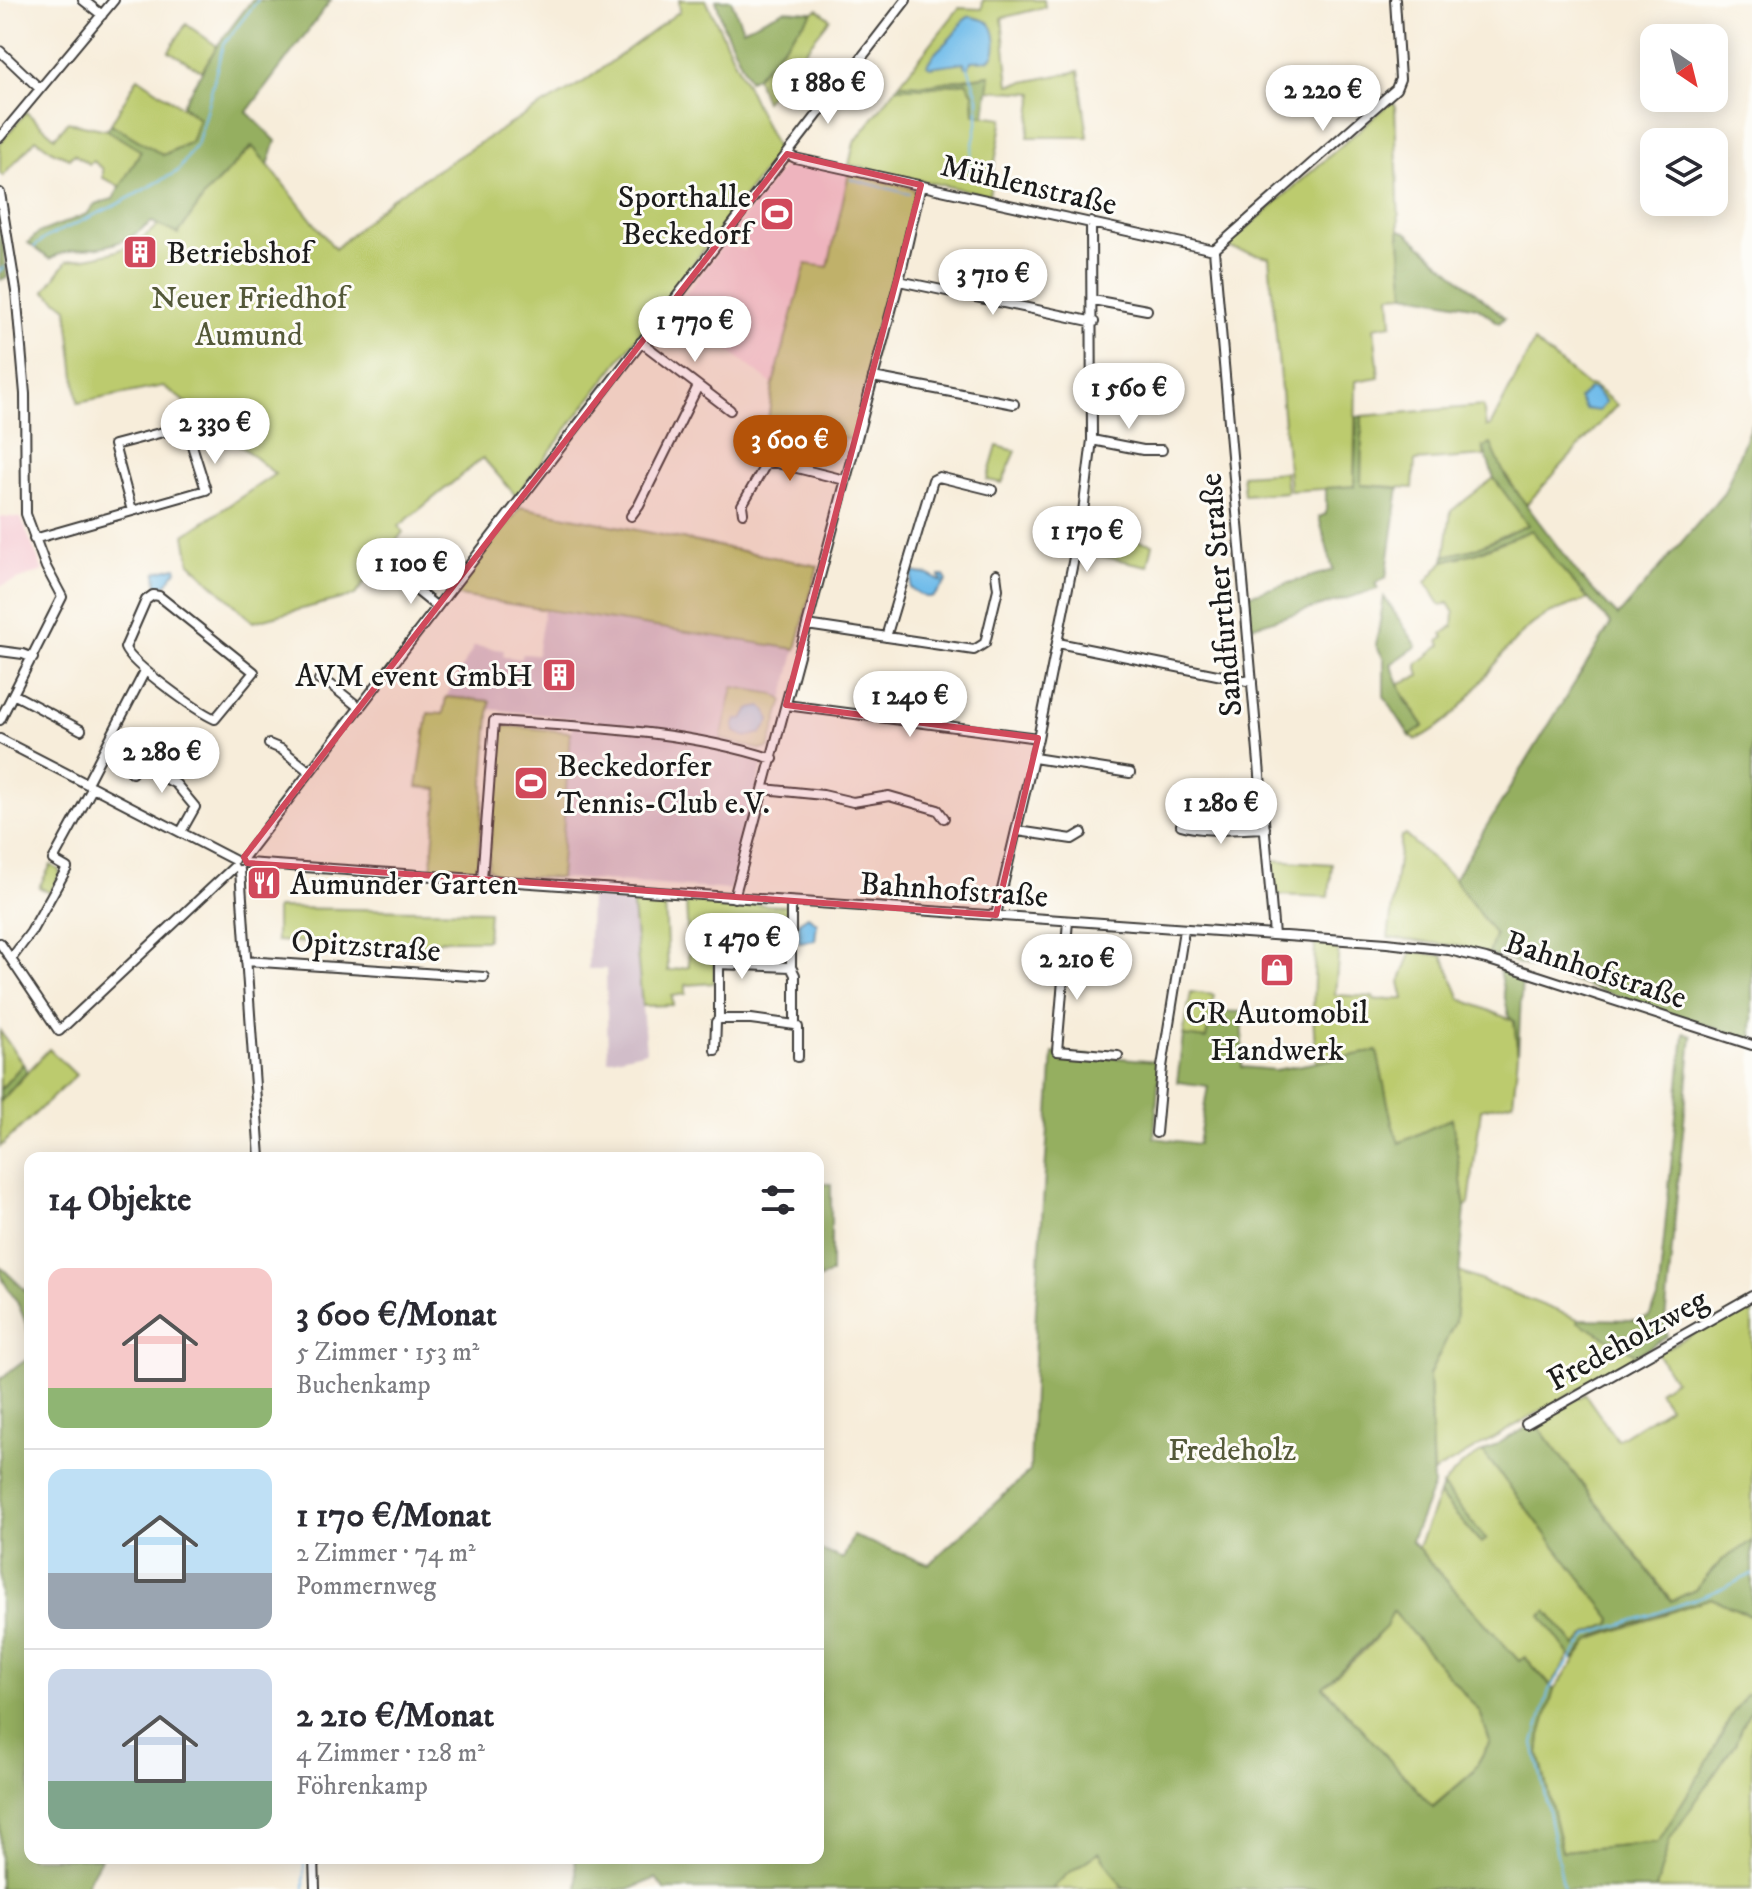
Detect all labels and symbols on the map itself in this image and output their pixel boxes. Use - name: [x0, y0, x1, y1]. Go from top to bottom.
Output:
- north arrow: [1640, 24, 1728, 112]
- pin: 1 880 €: [754, 58, 902, 126]
- pin: 2 220 €: [1249, 65, 1397, 133]
- street label: Mühlenstraße: [937, 146, 1121, 226]
- place label: Sporthalle Beckedorf: [618, 178, 756, 255]
- sports icon: Sporthalle Beckedorf: [758, 195, 796, 233]
- building icon: Betriebshof: [121, 233, 159, 271]
- place label: Betriebshof: [166, 234, 316, 274]
- pin: 3 710 €: [919, 249, 1067, 317]
- park label: Neuer Friedhof Aumund: [151, 279, 352, 356]
- pin: 1 770 €: [621, 296, 769, 364]
- pin: 1 560 €: [1055, 363, 1203, 431]
- pin: 2 330 €: [141, 398, 289, 466]
- pin: 3 600 €: [716, 415, 864, 483]
- street label: Sandfurther Straße: [1191, 471, 1253, 718]
- pin: 1 170 €: [1013, 506, 1161, 574]
- pin: 1 100 €: [337, 538, 485, 606]
- building icon: AVM event GmbH: [540, 656, 578, 694]
- place label: AVM event GmbH: [295, 657, 533, 697]
- pin: 1 240 €: [836, 671, 984, 739]
- pin: 2 280 €: [88, 727, 236, 795]
- place label: Beckedorfer Tennis-Club e.V.: [557, 747, 770, 824]
- sports icon: Beckedorfer Tennis-Club e.V.: [512, 764, 550, 802]
- pin: 1 280 €: [1147, 778, 1295, 846]
- restaurant icon: Aumunder Garten: [245, 864, 283, 902]
- street label: Bahnhofstraße: [858, 864, 1049, 918]
- place label: Aumunder Garten: [290, 865, 518, 905]
- pin: 1 470 €: [668, 913, 816, 981]
- street label: Opitzstraße: [290, 922, 442, 972]
- street label: Bahnhofstraße: [1499, 923, 1691, 1019]
- pin: 2 210 €: [1003, 934, 1151, 1002]
- shop icon: CR Automobil Handwerk: [1258, 951, 1296, 989]
- place label: CR Automobil Handwerk: [1185, 994, 1369, 1071]
- street label: Fredeholzweg: [1541, 1280, 1716, 1401]
- park label: Fredeholz: [1168, 1431, 1296, 1471]

